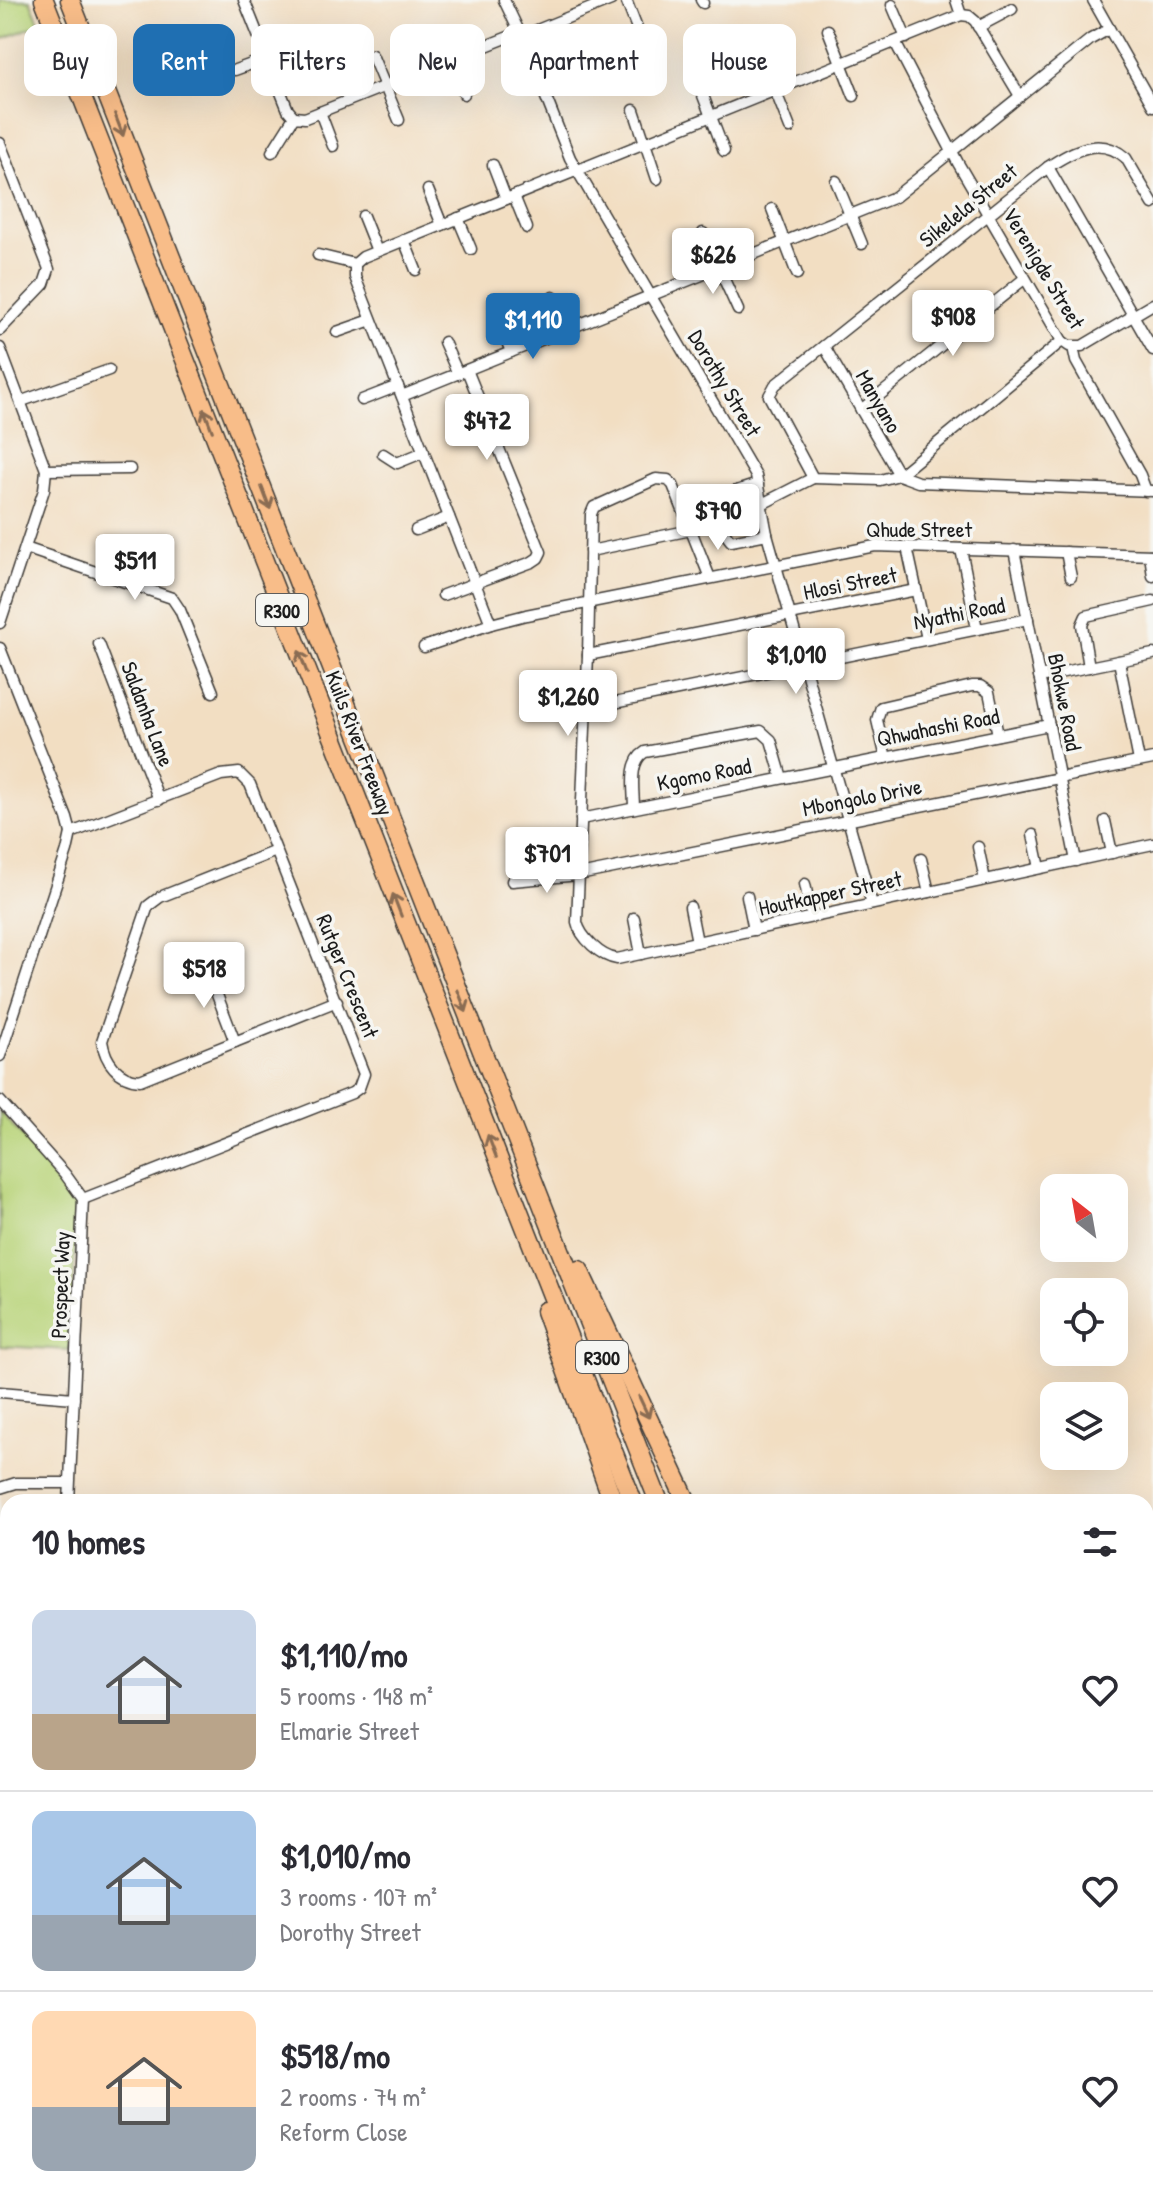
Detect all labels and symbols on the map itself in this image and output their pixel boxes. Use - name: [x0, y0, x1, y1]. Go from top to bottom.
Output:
- one-way arrow: [113, 112, 128, 137]
- street label: Sikelela Street: [913, 156, 1024, 254]
- street label: Verenigde Street: [996, 202, 1092, 335]
- pin: $626: [666, 228, 760, 296]
- pin: $908: [906, 290, 1000, 358]
- pin: $1,110: [468, 293, 598, 361]
- street label: Dorothy Street: [681, 324, 769, 442]
- street label: Manyano: [849, 364, 909, 438]
- pin: $472: [440, 394, 534, 462]
- one-way arrow: [200, 408, 214, 433]
- pin: $790: [671, 484, 765, 552]
- one-way arrow: [260, 485, 274, 510]
- street label: Qhude Street: [866, 514, 972, 544]
- pin: $511: [88, 534, 182, 602]
- street label: Hlosi Street: [801, 559, 900, 607]
- street label: Nyathi Road: [911, 589, 1008, 637]
- road number: R300: [256, 594, 308, 626]
- pin: $1,010: [731, 628, 861, 696]
- one-way arrow: [295, 650, 309, 675]
- street label: Bhokwe Road: [1041, 651, 1089, 754]
- street label: Saldanha Lane: [114, 657, 182, 771]
- street label: Kuils River Freeway: [319, 666, 401, 820]
- pin: $1,260: [503, 670, 633, 738]
- street label: Qhwahashi Road: [874, 700, 1002, 754]
- street label: Kgomo Road: [654, 750, 754, 798]
- street label: Mbongolo Drive: [800, 771, 924, 823]
- pin: $701: [500, 827, 594, 895]
- street label: Houtkapper Street: [756, 863, 905, 923]
- one-way arrow: [389, 893, 403, 917]
- street label: Rutger Crescent: [310, 910, 387, 1043]
- pin: $518: [157, 942, 251, 1010]
- one-way arrow: [456, 988, 471, 1013]
- one-way arrow: [484, 1135, 498, 1159]
- north arrow: [1040, 1174, 1128, 1262]
- street label: Prospect Way: [43, 1231, 77, 1339]
- road number: R300: [576, 1341, 628, 1373]
- one-way arrow: [637, 1394, 652, 1418]

